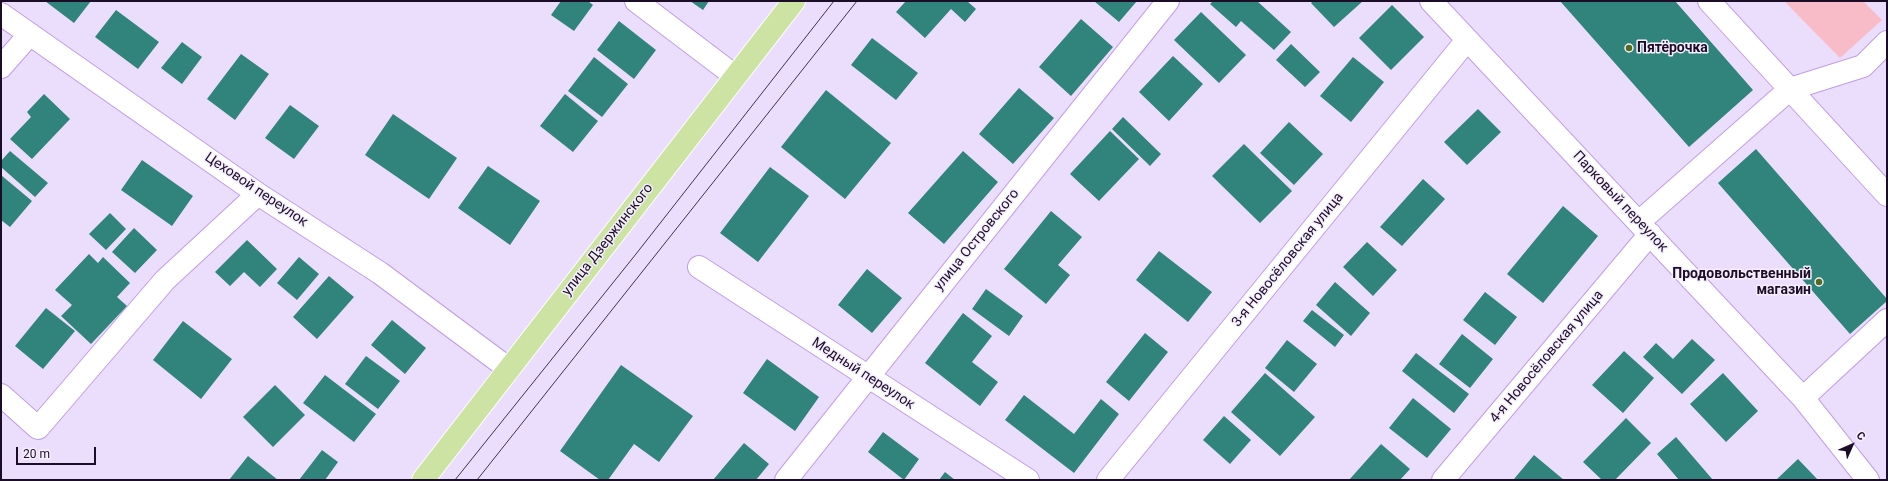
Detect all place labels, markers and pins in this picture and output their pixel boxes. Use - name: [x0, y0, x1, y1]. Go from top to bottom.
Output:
- place label: Пятёрочка: [1637, 40, 1708, 56]
- marker: Пятёрочка: [1624, 43, 1634, 53]
- place label: Продовольственный магазин: [1672, 266, 1811, 298]
- marker: Продовольственный магазин: [1814, 277, 1824, 287]

